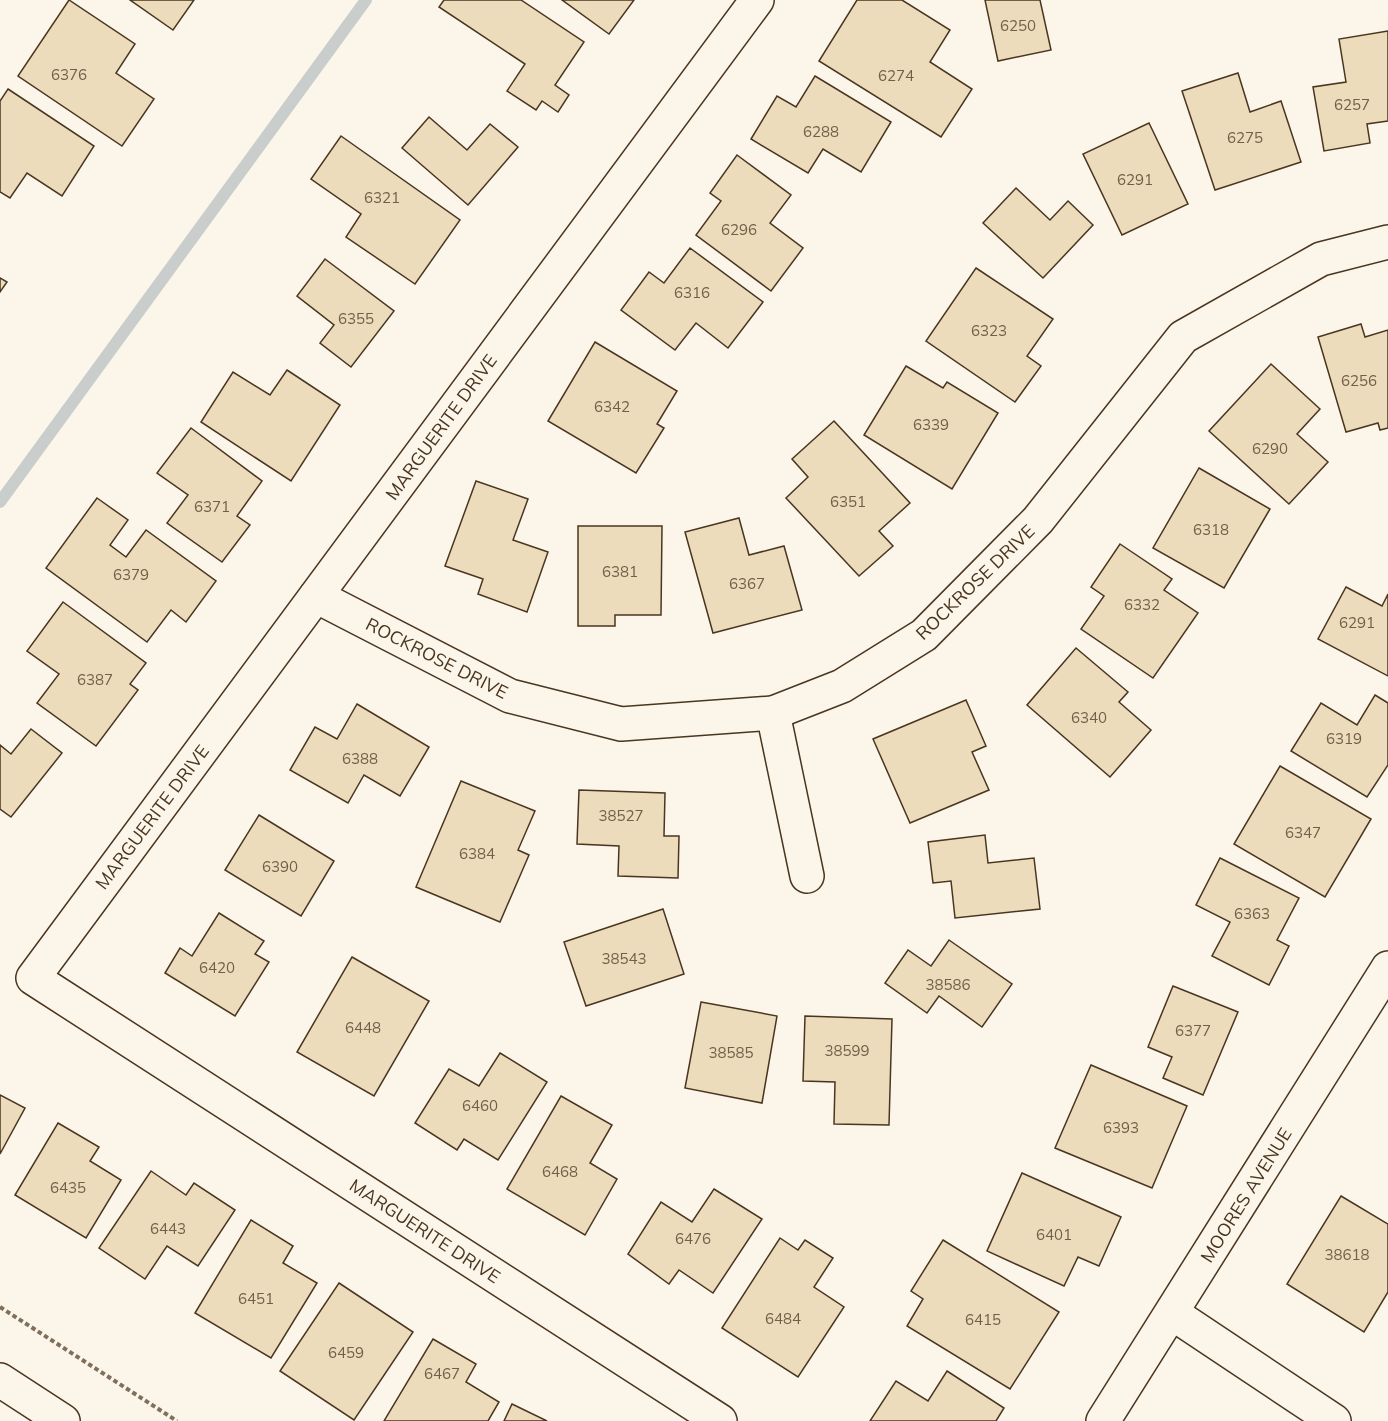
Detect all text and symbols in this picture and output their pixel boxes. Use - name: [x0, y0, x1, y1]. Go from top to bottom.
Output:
- house number: 6250: [1000, 16, 1036, 35]
- house number: 6376: [51, 65, 87, 84]
- house number: 6274: [878, 66, 914, 85]
- house number: 6257: [1334, 95, 1370, 114]
- house number: 6288: [803, 122, 839, 141]
- house number: 6275: [1227, 128, 1263, 147]
- house number: 6291: [1117, 170, 1153, 189]
- house number: 6321: [364, 188, 400, 207]
- house number: 6296: [721, 220, 757, 239]
- house number: 6316: [674, 283, 710, 302]
- house number: 6355: [338, 309, 374, 328]
- house number: 6323: [971, 321, 1007, 340]
- street label: MARGUERITE DRIVE: [380, 349, 502, 505]
- house number: 6256: [1341, 371, 1377, 390]
- house number: 6342: [594, 397, 630, 416]
- house number: 6339: [913, 415, 949, 434]
- house number: 6290: [1252, 439, 1288, 458]
- house number: 6351: [830, 492, 866, 511]
- house number: 6371: [194, 497, 230, 516]
- street label: ROCKROSE DRIVE: [911, 519, 1039, 645]
- house number: 6318: [1193, 520, 1229, 539]
- house number: 6381: [602, 562, 638, 581]
- house number: 6379: [113, 565, 149, 584]
- house number: 6367: [729, 574, 765, 593]
- house number: 6332: [1124, 595, 1160, 614]
- street label: ROCKROSE DRIVE: [362, 612, 512, 704]
- house number: 6291: [1339, 613, 1375, 632]
- house number: 6387: [77, 670, 113, 689]
- house number: 6340: [1071, 708, 1107, 727]
- house number: 6319: [1326, 729, 1362, 748]
- street label: MARGUERITE DRIVE: [90, 740, 214, 894]
- house number: 6388: [342, 749, 378, 768]
- house number: 38527: [598, 806, 644, 825]
- house number: 6347: [1285, 823, 1321, 842]
- house number: 6384: [459, 844, 495, 863]
- house number: 6390: [262, 857, 298, 876]
- house number: 6363: [1234, 904, 1270, 923]
- house number: 38543: [601, 949, 647, 968]
- house number: 6420: [199, 958, 235, 977]
- house number: 38586: [925, 975, 971, 994]
- house number: 6448: [345, 1018, 381, 1037]
- house number: 6377: [1175, 1021, 1211, 1040]
- house number: 38599: [824, 1041, 870, 1060]
- house number: 38585: [708, 1043, 754, 1062]
- house number: 6460: [462, 1096, 498, 1115]
- house number: 6393: [1103, 1118, 1139, 1137]
- street label: MOORES AVENUE: [1195, 1123, 1297, 1267]
- house number: 6468: [542, 1162, 578, 1181]
- street label: MARGUERITE DRIVE: [345, 1174, 505, 1288]
- house number: 6435: [50, 1178, 86, 1197]
- house number: 6443: [150, 1219, 186, 1238]
- house number: 6401: [1036, 1225, 1072, 1244]
- house number: 6476: [675, 1229, 711, 1248]
- house number: 38618: [1324, 1245, 1370, 1264]
- house number: 6451: [238, 1289, 274, 1308]
- house number: 6484: [765, 1309, 801, 1328]
- house number: 6415: [965, 1310, 1001, 1329]
- house number: 6459: [328, 1343, 364, 1362]
- house number: 6467: [424, 1364, 460, 1383]

